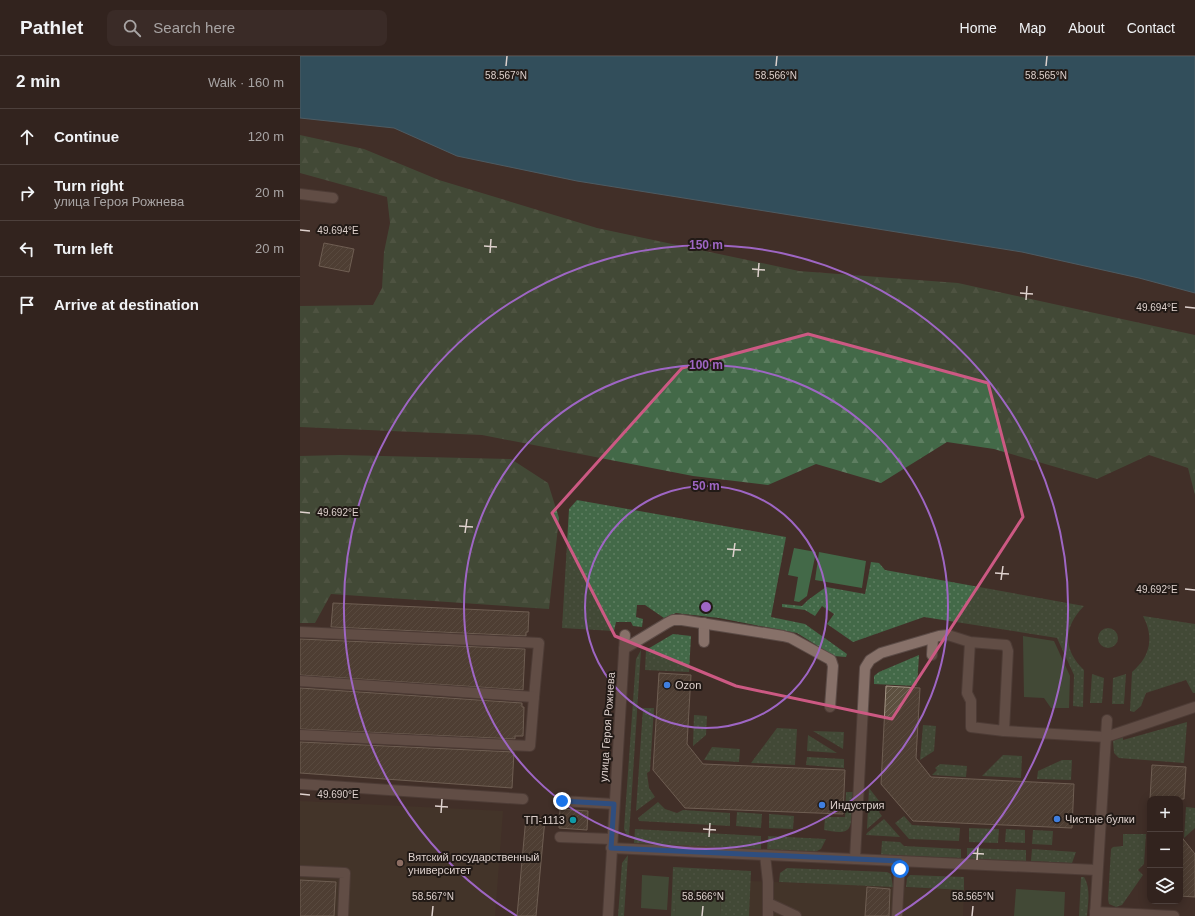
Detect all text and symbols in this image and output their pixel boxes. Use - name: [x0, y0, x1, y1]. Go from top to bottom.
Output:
- search box: [107, 10, 387, 46]
- text: Pathlet: [20, 17, 83, 38]
- icon: search: [121, 17, 143, 39]
- text: Search here: [153, 19, 235, 36]
- text: Home: [960, 20, 997, 36]
- text: Map: [1019, 20, 1046, 36]
- text: About: [1068, 20, 1105, 36]
- text: Contact: [1127, 20, 1175, 36]
- text: 58.567°N: [485, 70, 527, 81]
- text: 58.566°N: [755, 70, 797, 81]
- text: 58.565°N: [1025, 70, 1067, 81]
- text: 2 min: [16, 72, 60, 91]
- text: Walk · 160 m: [208, 75, 284, 90]
- icon: ahead: [16, 126, 38, 148]
- text: Continue: [54, 128, 119, 145]
- text: 120 m: [248, 129, 284, 144]
- text: Turn right: [54, 177, 124, 194]
- icon: right: [16, 182, 38, 204]
- text: 20 m: [255, 185, 284, 200]
- text: улица Героя Рожнева: [54, 194, 184, 209]
- text: 49.694°E: [317, 225, 359, 236]
- icon: left: [16, 238, 38, 260]
- text: 150 m: [689, 238, 723, 252]
- text: Turn left: [54, 240, 113, 257]
- text: 20 m: [255, 241, 284, 256]
- icon: arrive: [16, 294, 38, 316]
- text: Arrive at destination: [54, 296, 199, 313]
- text: 49.694°E: [1136, 302, 1178, 313]
- text: 100 m: [689, 358, 723, 372]
- text: 50 m: [692, 479, 720, 493]
- text: 49.692°E: [317, 507, 359, 518]
- text: 49.692°E: [1136, 584, 1178, 595]
- centre of rings: [699, 600, 713, 614]
- street label: улица Героя Рожнева: [597, 671, 617, 782]
- place label: Ozon: [675, 679, 701, 691]
- marker: Ozon: [662, 680, 672, 690]
- text: 49.690°E: [317, 789, 359, 800]
- route end: [553, 792, 571, 810]
- map controls: [1147, 796, 1183, 904]
- button: +: [1147, 796, 1183, 832]
- place label: Индустрия: [830, 799, 885, 811]
- marker: Индустрия: [817, 800, 827, 810]
- place label: Чистые булки: [1065, 813, 1135, 825]
- place label: ТП-1113: [524, 814, 565, 826]
- marker: Чистые булки: [1052, 814, 1062, 824]
- marker: ТП-1113: [568, 815, 578, 825]
- button: −: [1147, 832, 1183, 868]
- place label: Вятский государственный университет: [408, 851, 540, 876]
- marker: Вятский государственный университет: [395, 858, 405, 868]
- route start: [891, 860, 909, 878]
- button: layers: [1147, 868, 1183, 904]
- text: 58.567°N: [412, 891, 454, 902]
- text: 58.566°N: [682, 891, 724, 902]
- text: 58.565°N: [952, 891, 994, 902]

